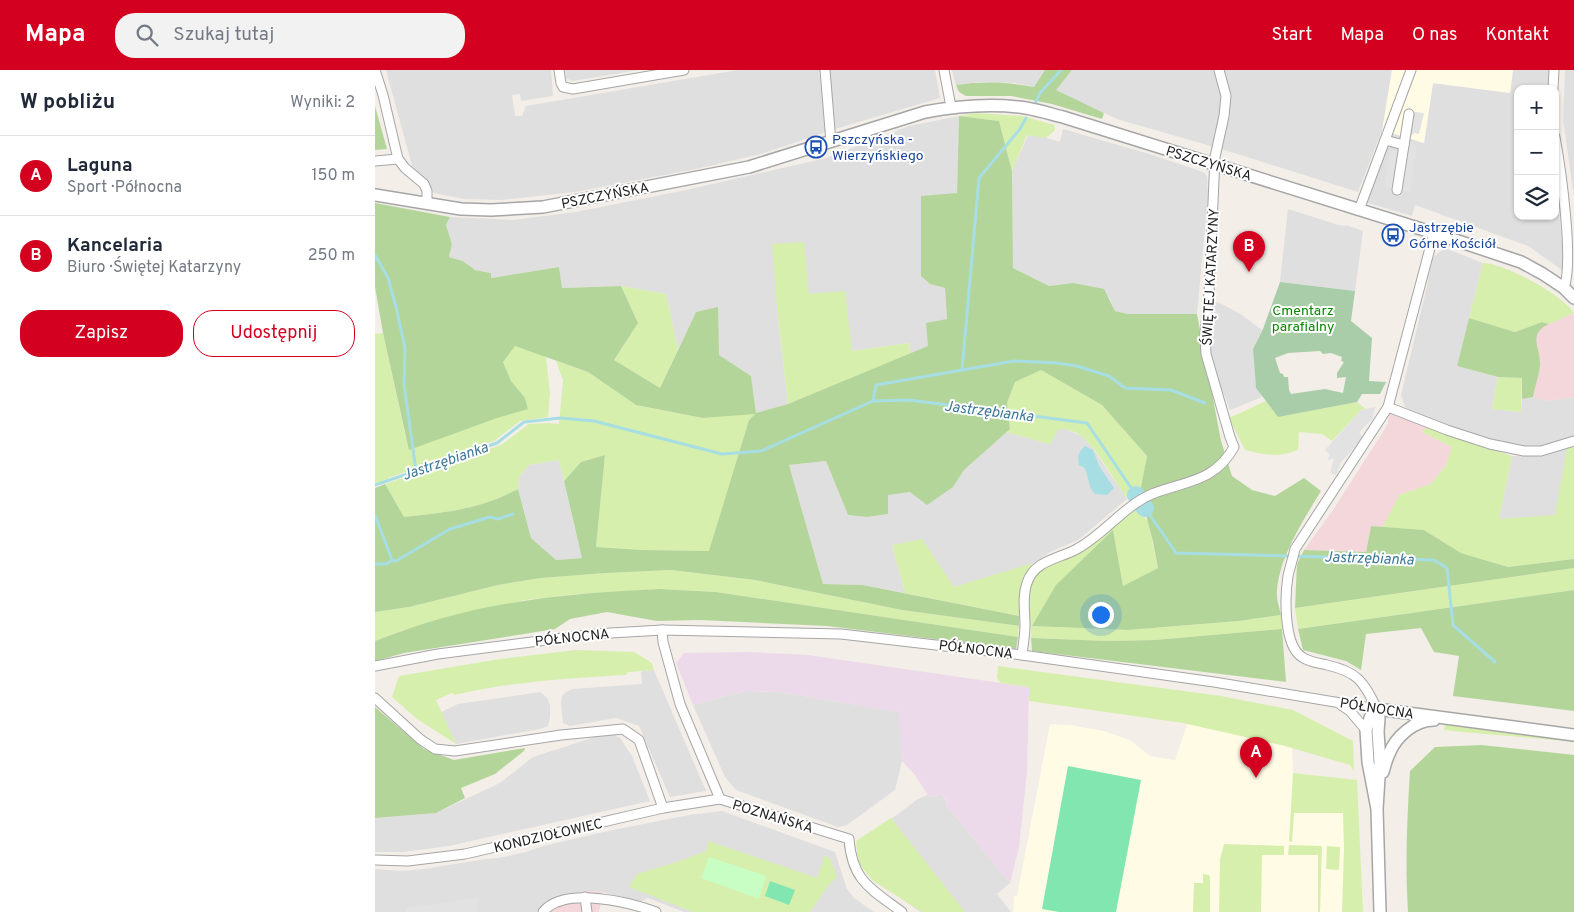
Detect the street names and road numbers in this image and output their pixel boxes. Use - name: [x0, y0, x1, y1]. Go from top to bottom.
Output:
- street label: PSZCZYŃSKA: [1163, 142, 1254, 186]
- street label: PSZCZYŃSKA: [560, 179, 651, 213]
- street label: ŚWIĘTEJ KATARZYNY: [1198, 208, 1224, 346]
- street label: PÓŁNOCNA: [534, 625, 610, 651]
- street label: PÓŁNOCNA: [938, 636, 1014, 663]
- street label: PÓŁNOCNA: [1338, 694, 1415, 724]
- street label: POZNAŃSKA: [730, 796, 815, 838]
- street label: KONDZIOŁOWIEC: [492, 816, 604, 857]

